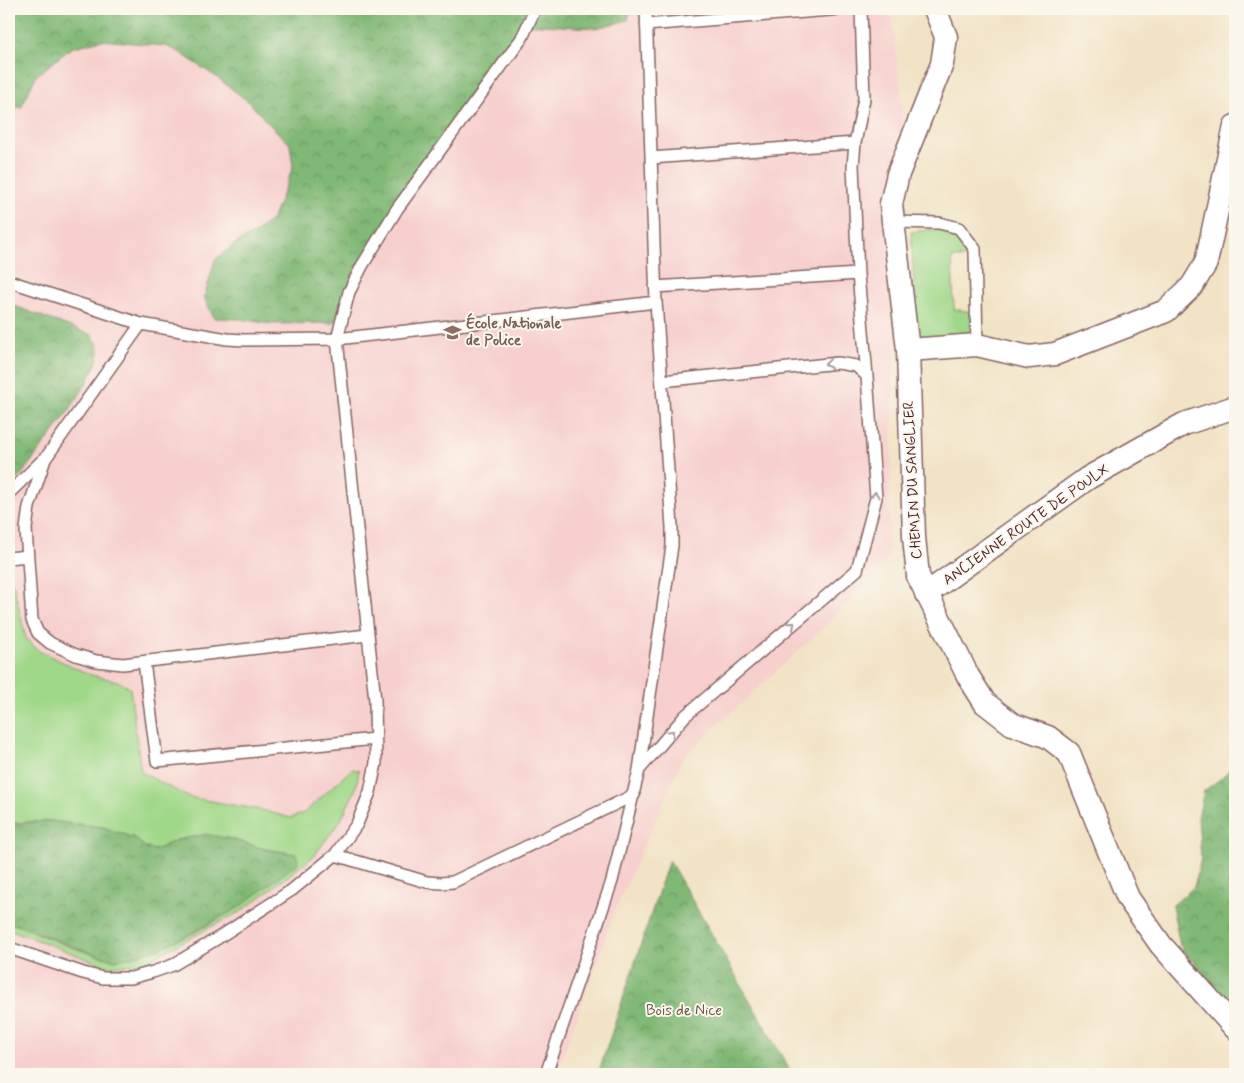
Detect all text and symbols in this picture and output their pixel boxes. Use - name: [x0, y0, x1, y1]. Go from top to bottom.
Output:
- place label: École Nationale de Police: [466, 312, 561, 351]
- school or university icon: École Nationale de Police: [442, 323, 462, 343]
- one-way arrow: [824, 358, 832, 369]
- street label: CHEMIN DU SANGLIER: [899, 400, 927, 560]
- street label: ANCIENNE ROUTE DE POULX: [939, 460, 1113, 590]
- one-way arrow: [869, 491, 880, 499]
- one-way arrow: [786, 623, 795, 631]
- one-way arrow: [665, 730, 674, 739]
- park label: Bois de Nice: [646, 1001, 722, 1021]

